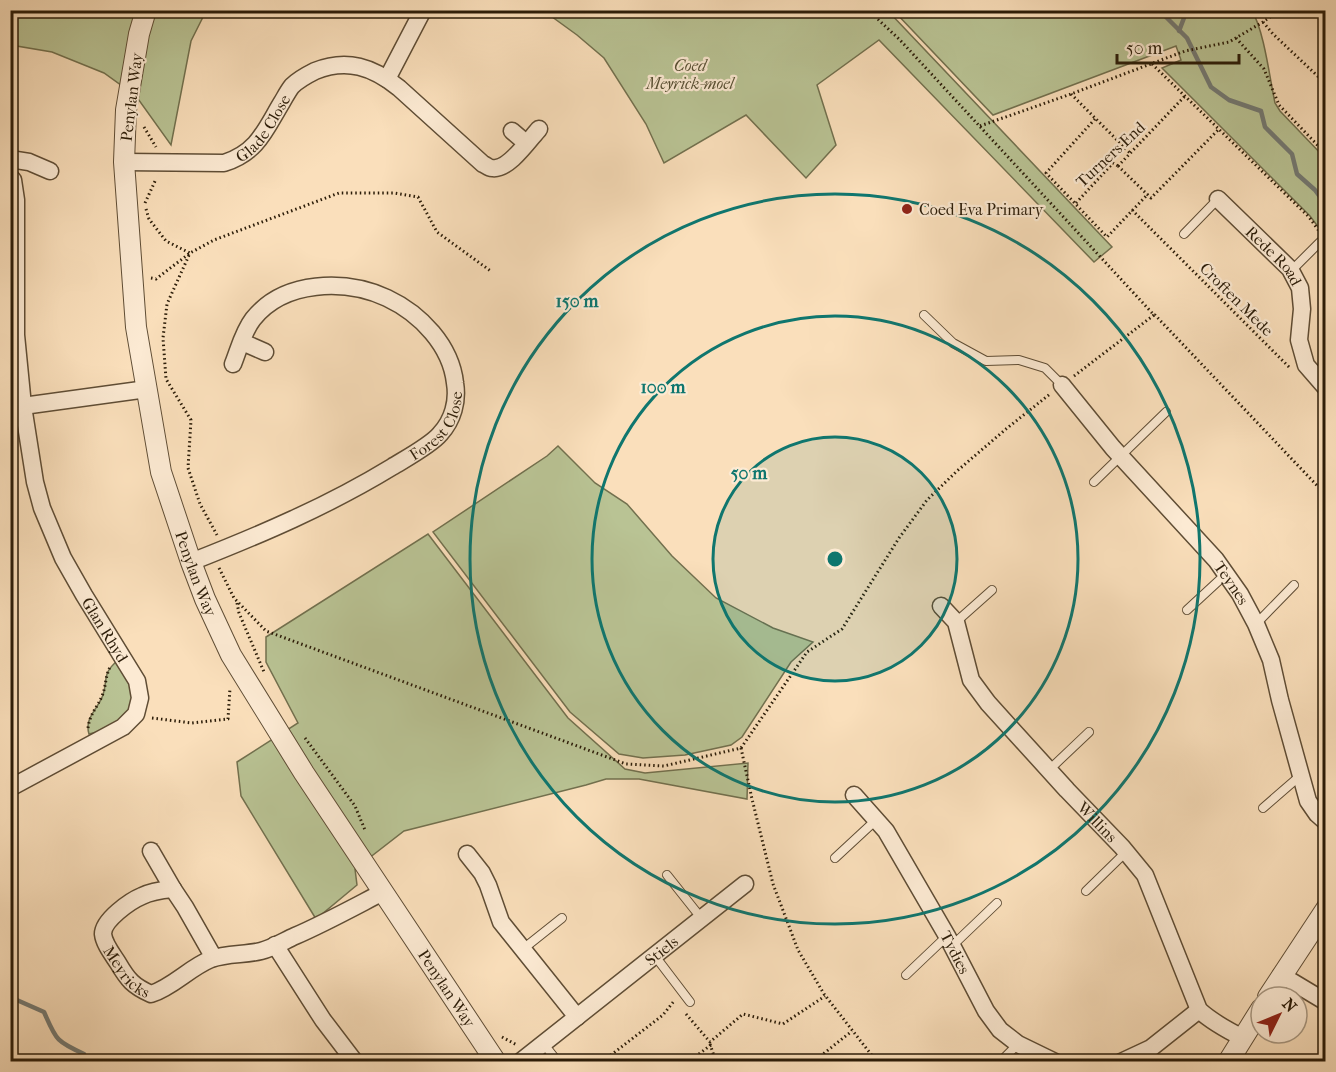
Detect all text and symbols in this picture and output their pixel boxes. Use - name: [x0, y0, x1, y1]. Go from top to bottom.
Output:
- scale bar: [1117, 27, 1238, 65]
- text: 50 m: [1126, 38, 1163, 59]
- street label: Penylan Way: [117, 51, 146, 143]
- park label: Coed Meyrick-moel: [645, 56, 736, 93]
- street label: Glade Close: [232, 91, 294, 166]
- street label: Turners End: [1072, 117, 1149, 191]
- place label: Coed Eva Primary: [919, 200, 1044, 219]
- marker: Coed Eva Primary: [900, 202, 914, 216]
- street label: Rede Road: [1241, 222, 1306, 289]
- street label: Croften Mede: [1196, 259, 1277, 340]
- text: 150 m: [556, 291, 599, 312]
- text: 100 m: [640, 377, 687, 398]
- street label: Forest Close: [406, 391, 466, 464]
- text: 50 m: [731, 463, 768, 484]
- street label: Penylan Way: [171, 529, 221, 620]
- centre of rings: [825, 549, 845, 569]
- street label: Teynes: [1210, 558, 1253, 608]
- street label: Glan Rhyd: [78, 594, 132, 666]
- street label: Willins: [1073, 797, 1121, 846]
- street label: Tydies: [936, 928, 974, 977]
- street label: Stiels: [641, 932, 682, 970]
- street label: Meyricks: [99, 942, 153, 1002]
- street label: Penylan Way: [414, 946, 479, 1031]
- north arrow: [1249, 985, 1309, 1045]
- text: N: [1279, 994, 1301, 1017]

